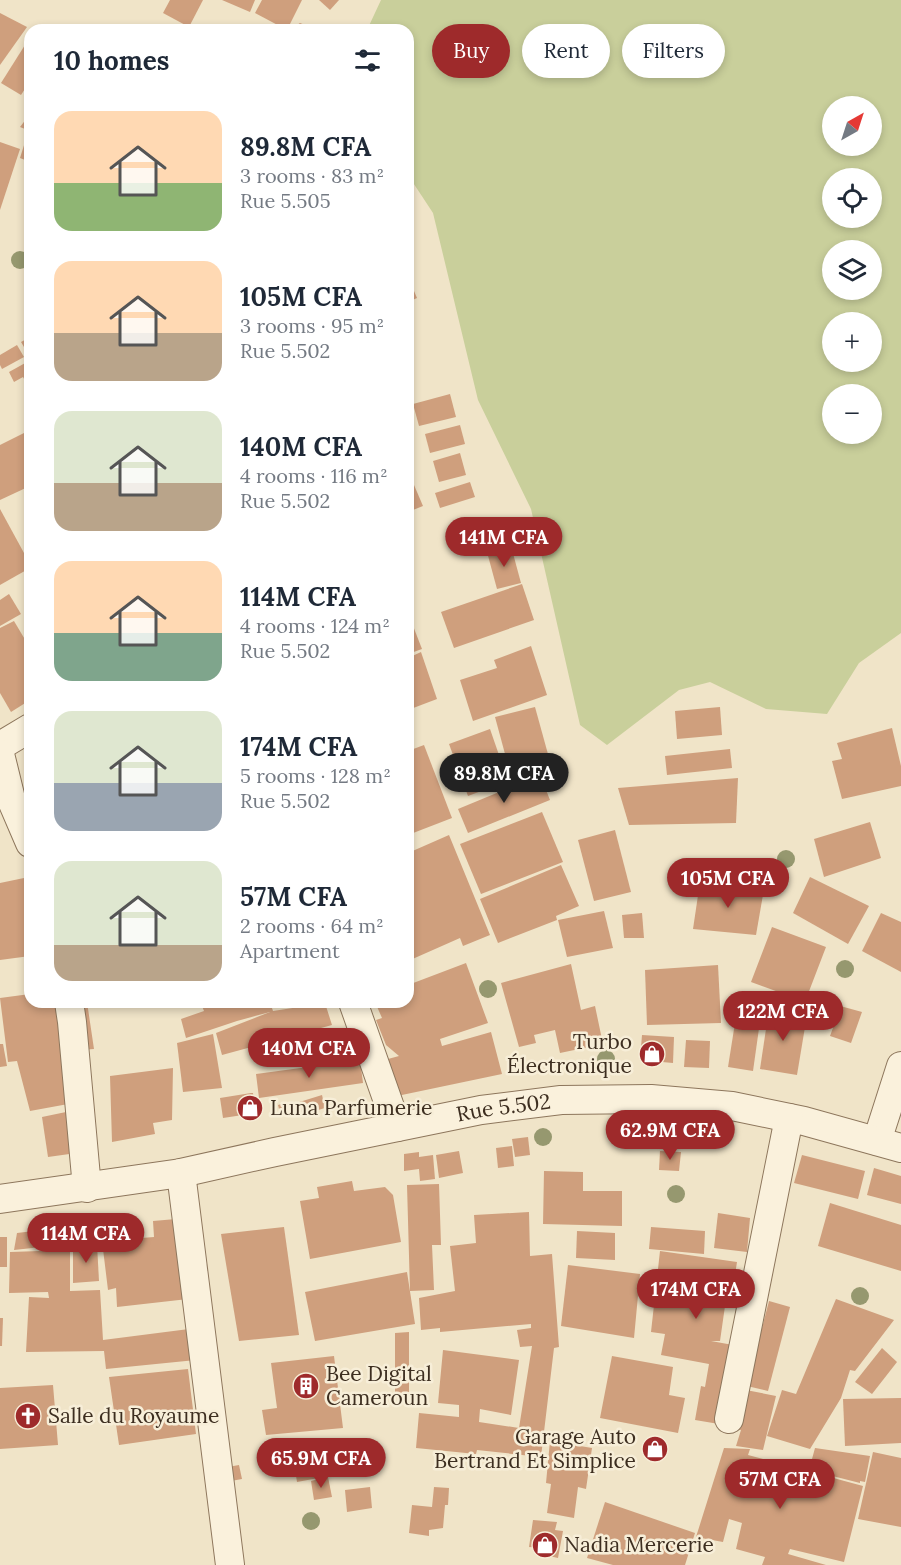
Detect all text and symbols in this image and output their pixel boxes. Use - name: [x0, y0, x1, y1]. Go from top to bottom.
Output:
- chip: Buy: [432, 24, 510, 78]
- chip: Rent: [522, 24, 610, 78]
- chip: Filters: [622, 24, 725, 78]
- text: 10 homes: [54, 44, 169, 77]
- icon: filters: [351, 44, 384, 77]
- north arrow: [822, 96, 882, 156]
- map controls: [822, 96, 882, 444]
- text: 89.8M CFA: [240, 130, 371, 163]
- icon: home: [102, 135, 174, 207]
- text: 3 rooms · 83 m²: [240, 163, 384, 188]
- button: locate: [822, 168, 882, 228]
- text: Rue 5.505: [240, 188, 331, 213]
- button: layers: [822, 240, 882, 300]
- text: 105M CFA: [240, 280, 362, 313]
- icon: home: [102, 285, 174, 357]
- button: +: [822, 312, 882, 372]
- text: 3 rooms · 95 m²: [240, 313, 384, 338]
- text: Rue 5.502: [240, 338, 330, 363]
- button: −: [822, 384, 882, 444]
- text: 140M CFA: [240, 430, 362, 463]
- icon: home: [102, 435, 174, 507]
- text: 4 rooms · 116 m²: [240, 463, 388, 488]
- text: Rue 5.502: [240, 488, 330, 513]
- pin: 141M CFA: [442, 517, 566, 568]
- text: 141M CFA: [459, 524, 549, 549]
- text: 114M CFA: [240, 580, 356, 613]
- icon: home: [102, 585, 174, 657]
- text: 4 rooms · 124 m²: [240, 613, 390, 638]
- text: Rue 5.502: [240, 638, 330, 663]
- text: 174M CFA: [240, 730, 357, 763]
- icon: home: [102, 735, 174, 807]
- pin: 89.8M CFA: [435, 753, 573, 804]
- text: 89.8M CFA: [454, 760, 554, 785]
- text: 5 rooms · 128 m²: [240, 763, 391, 788]
- text: Rue 5.502: [240, 788, 330, 813]
- pin: 105M CFA: [666, 858, 790, 909]
- text: 105M CFA: [681, 865, 775, 890]
- text: 57M CFA: [240, 880, 347, 913]
- icon: home: [102, 885, 174, 957]
- text: 2 rooms · 64 m²: [240, 913, 384, 938]
- text: Apartment: [240, 938, 340, 963]
- pin: 122M CFA: [721, 991, 845, 1042]
- text: 122M CFA: [737, 998, 829, 1023]
- pin: 140M CFA: [247, 1028, 371, 1079]
- place label: Turbo Électronique: [507, 1028, 632, 1079]
- text: 140M CFA: [262, 1035, 356, 1060]
- shop icon: Turbo Électronique: [637, 1039, 667, 1069]
- street label: Rue 5.502: [454, 1087, 552, 1128]
- shop icon: Luna Parfumerie: [235, 1093, 265, 1123]
- place label: Luna Parfumerie: [270, 1094, 432, 1121]
- pin: 62.9M CFA: [601, 1110, 739, 1161]
- text: 62.9M CFA: [620, 1117, 720, 1142]
- pin: 114M CFA: [24, 1213, 148, 1264]
- text: 114M CFA: [41, 1220, 131, 1245]
- pin: 174M CFA: [634, 1269, 758, 1320]
- text: 174M CFA: [651, 1276, 741, 1301]
- place label: Bee Digital Cameroun: [326, 1360, 432, 1411]
- building icon: Bee Digital Cameroun: [291, 1371, 321, 1401]
- church icon: Salle du Royaume: [13, 1401, 43, 1431]
- place label: Salle du Royaume: [48, 1402, 219, 1429]
- place label: Garage Auto Bertrand Et Simplice: [434, 1423, 636, 1474]
- shop icon: Garage Auto Bertrand Et Simplice: [640, 1434, 670, 1464]
- pin: 65.9M CFA: [252, 1438, 390, 1489]
- text: 65.9M CFA: [271, 1445, 371, 1470]
- pin: 57M CFA: [725, 1459, 835, 1510]
- text: 57M CFA: [739, 1466, 821, 1491]
- shop icon: Nadia Mercerie: [530, 1530, 560, 1560]
- place label: Nadia Mercerie: [564, 1531, 714, 1558]

